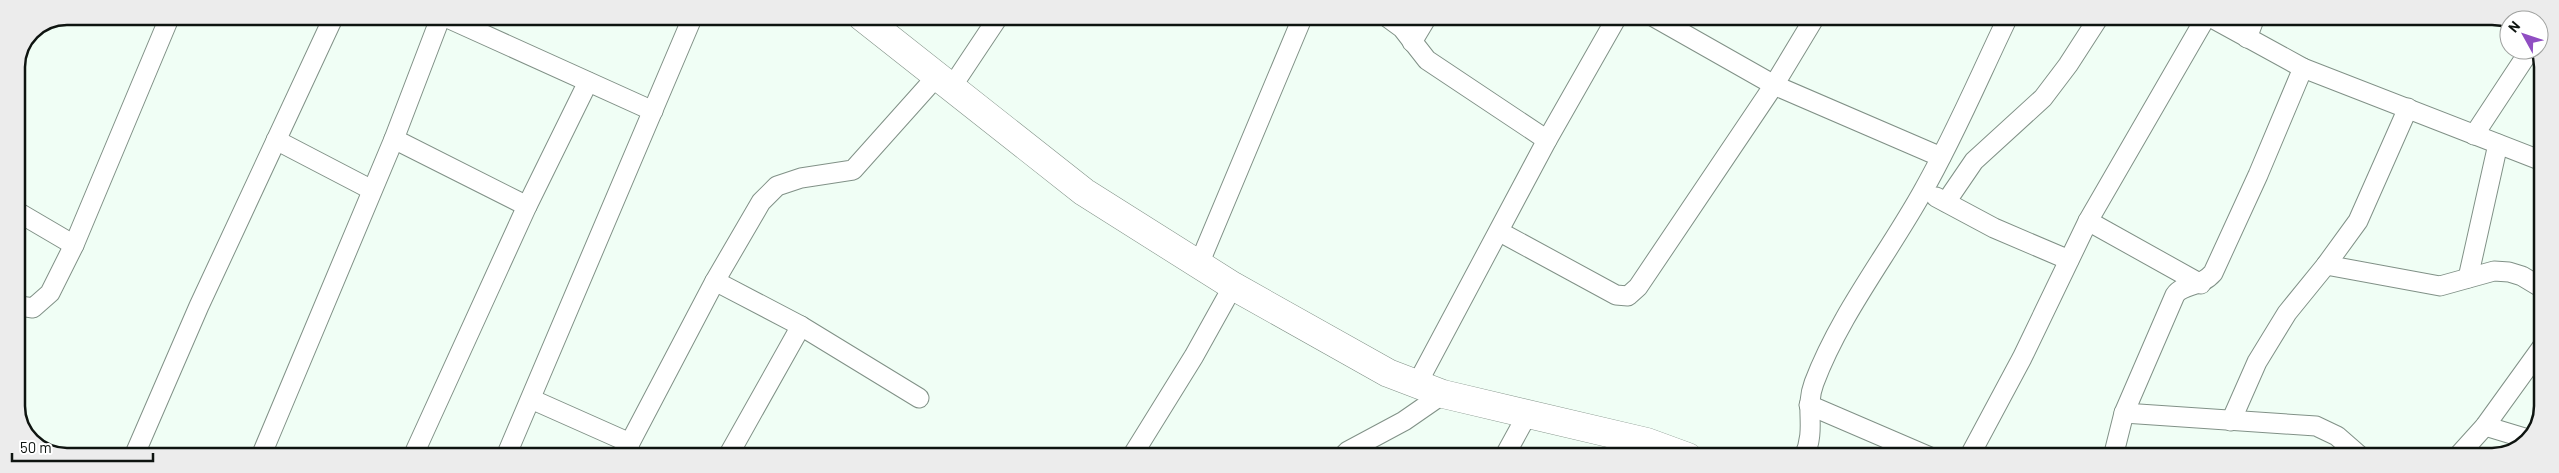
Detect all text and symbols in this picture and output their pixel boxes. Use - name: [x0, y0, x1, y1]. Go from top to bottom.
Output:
- north arrow: [2499, 10, 2549, 60]
- text: N: [2504, 17, 2523, 35]
- scale bar: [12, 430, 154, 462]
- text: 50 m: [20, 438, 52, 456]

